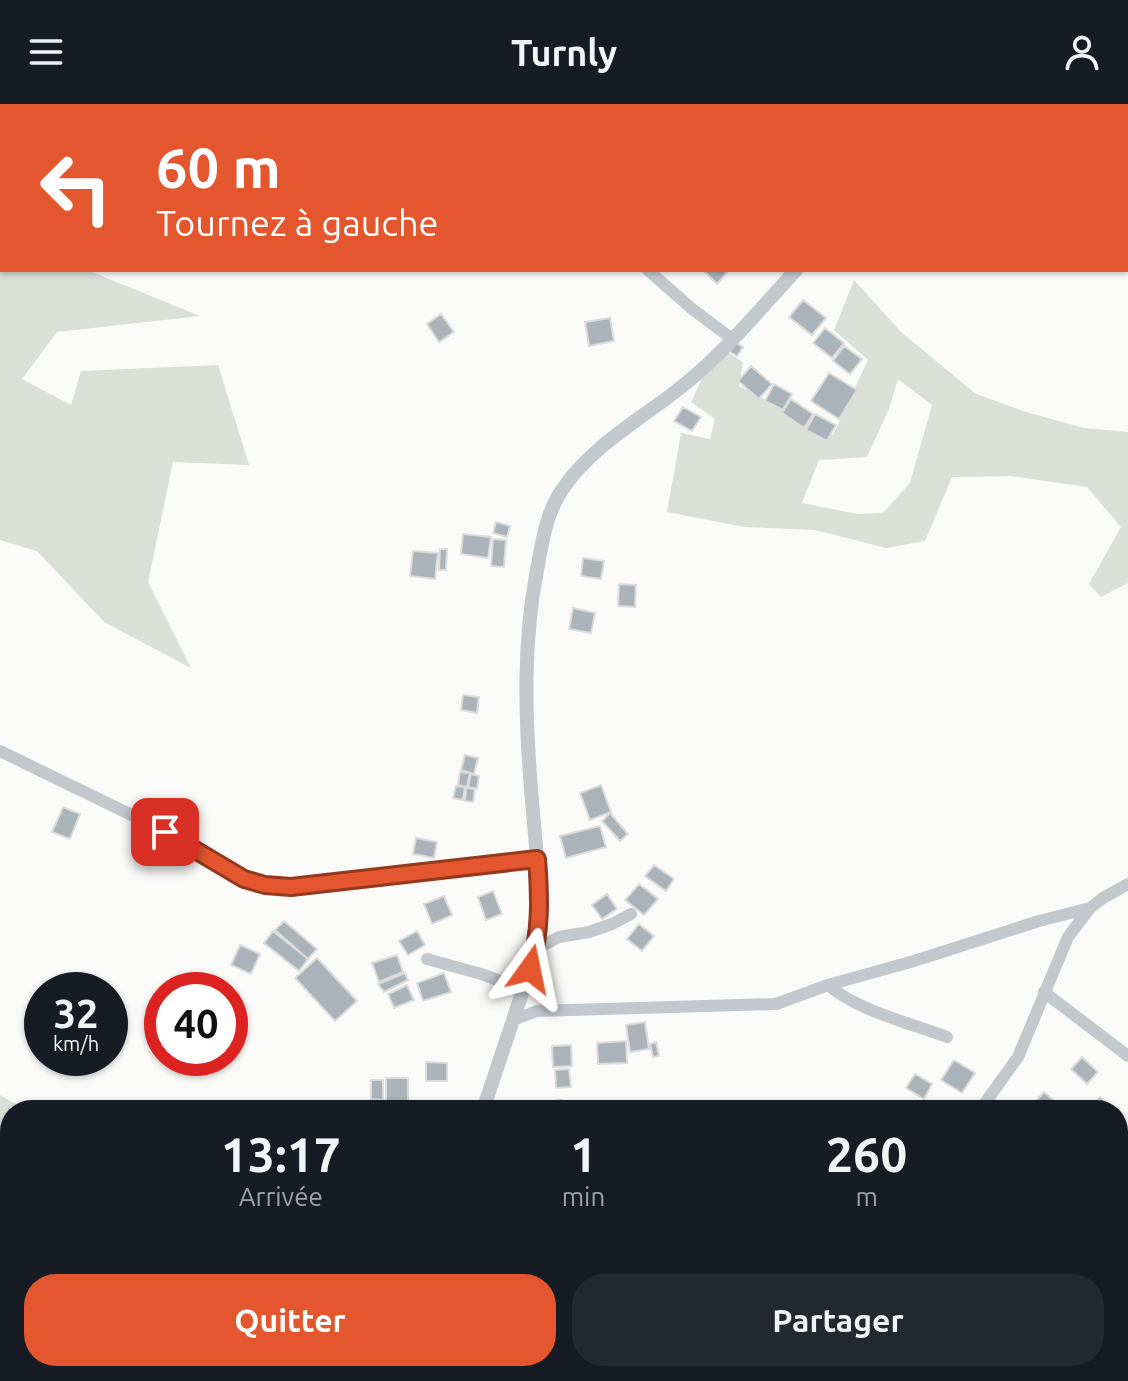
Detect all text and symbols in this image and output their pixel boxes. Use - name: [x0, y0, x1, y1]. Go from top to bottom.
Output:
- icon: menu: [24, 30, 68, 74]
- icon: person: [1060, 30, 1104, 74]
- text: Turnly: [511, 32, 617, 73]
- icon: left: [24, 136, 128, 240]
- text: 60 m: [156, 136, 281, 199]
- text: Tournez à gauche: [156, 202, 438, 243]
- pin: [131, 798, 199, 866]
- icon: arrive: [143, 810, 187, 854]
- position arrow: [488, 927, 572, 1011]
- speed limit sign: 40: [144, 972, 248, 1076]
- text: 32: [53, 991, 99, 1036]
- text: km/h: [53, 1032, 99, 1055]
- text: 13:17: [221, 1127, 341, 1181]
- text: 1: [570, 1127, 597, 1181]
- text: 260: [826, 1127, 907, 1181]
- text: Arrivée: [239, 1182, 323, 1211]
- text: min: [562, 1182, 605, 1211]
- text: m: [855, 1182, 878, 1211]
- button: Quitter: [24, 1274, 556, 1366]
- button: Partager: [572, 1274, 1104, 1366]

